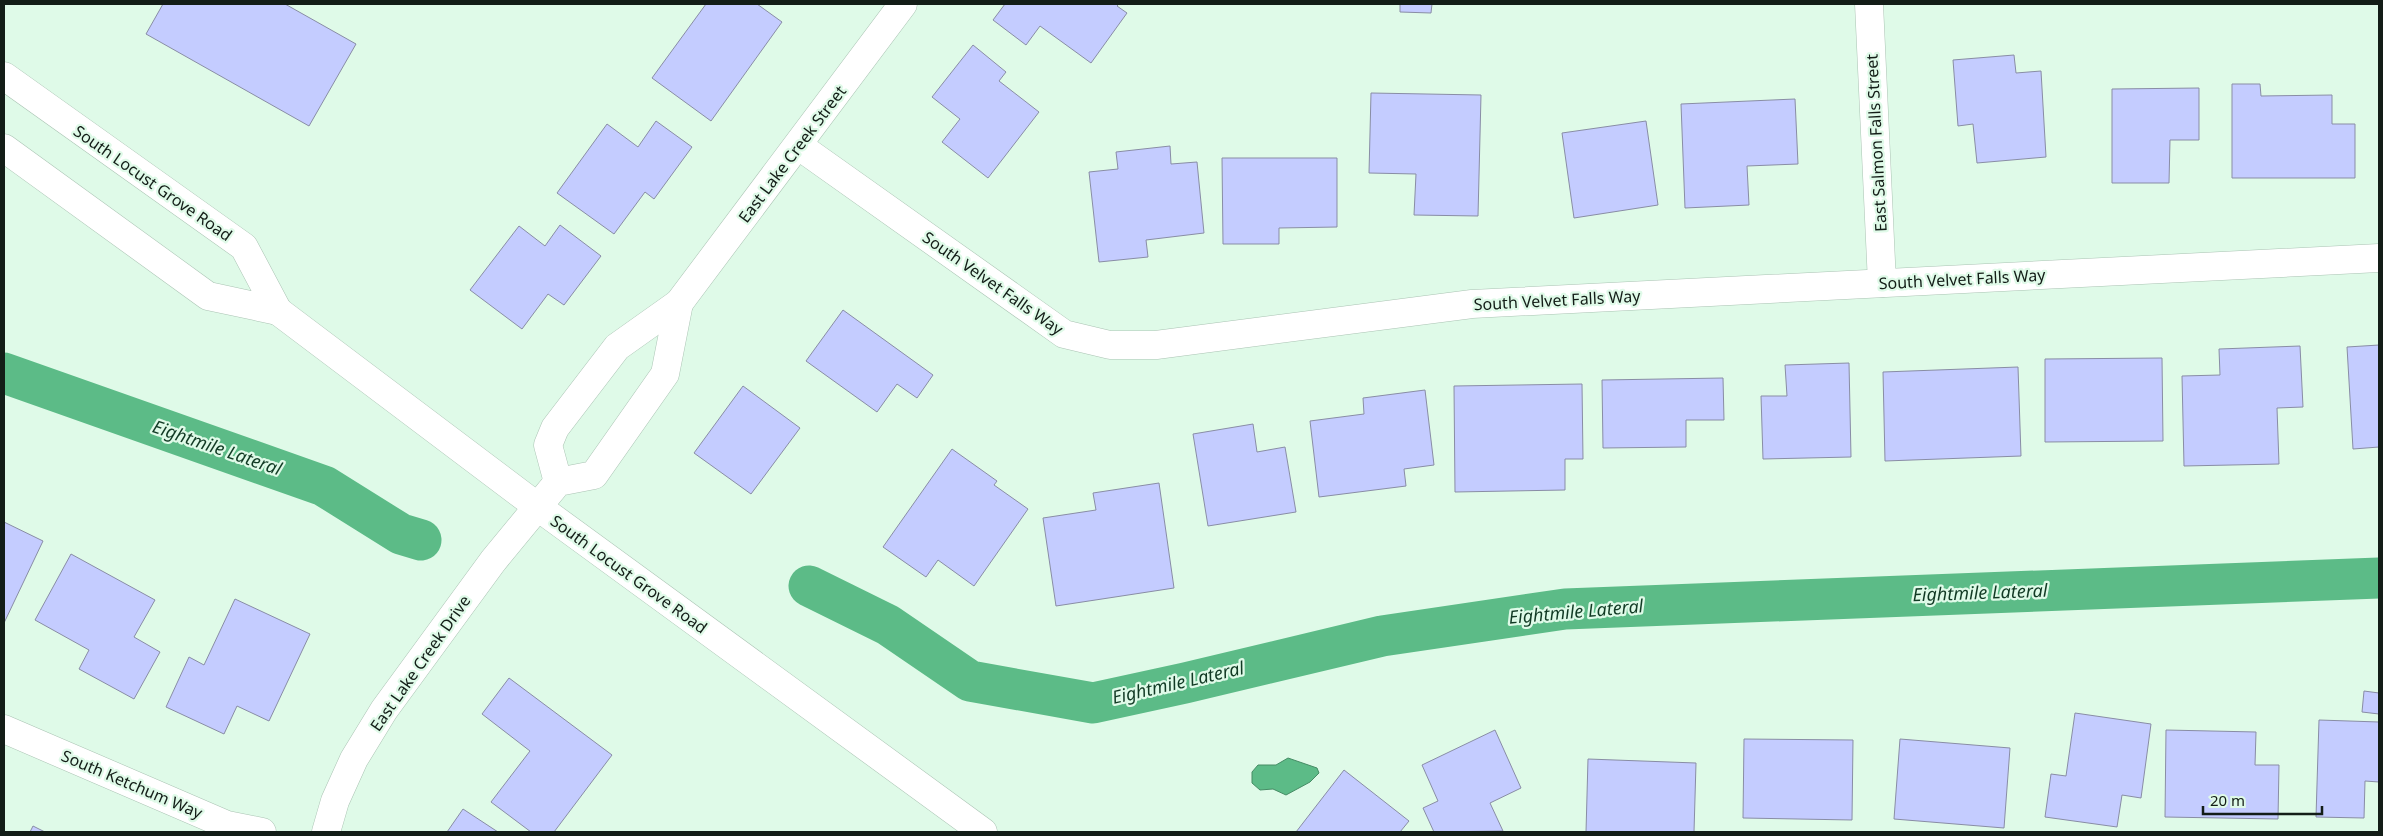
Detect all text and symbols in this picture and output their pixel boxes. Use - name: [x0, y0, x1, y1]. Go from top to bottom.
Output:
- street label: East Salmon Falls Street: [1860, 53, 1892, 233]
- street label: East Lake Creek Street: [733, 81, 851, 227]
- street label: South Locust Grove Road: [69, 120, 237, 246]
- street label: South Velvet Falls Way: [918, 226, 1068, 340]
- street label: South Velvet Falls Way: [1878, 264, 2047, 294]
- street label: South Velvet Falls Way: [1473, 285, 1642, 315]
- water label: Eightmile Lateral: [150, 414, 285, 480]
- street label: South Locust Grove Road: [546, 510, 712, 638]
- water label: Eightmile Lateral: [1912, 578, 2048, 606]
- street label: East Lake Creek Drive: [365, 591, 475, 735]
- water label: Eightmile Lateral: [1508, 593, 1644, 629]
- water label: Eightmile Lateral: [1109, 655, 1247, 709]
- street label: South Ketchum Way: [58, 744, 207, 824]
- scale bar: [2203, 784, 2322, 816]
- text: 20 m: [2210, 790, 2245, 810]

